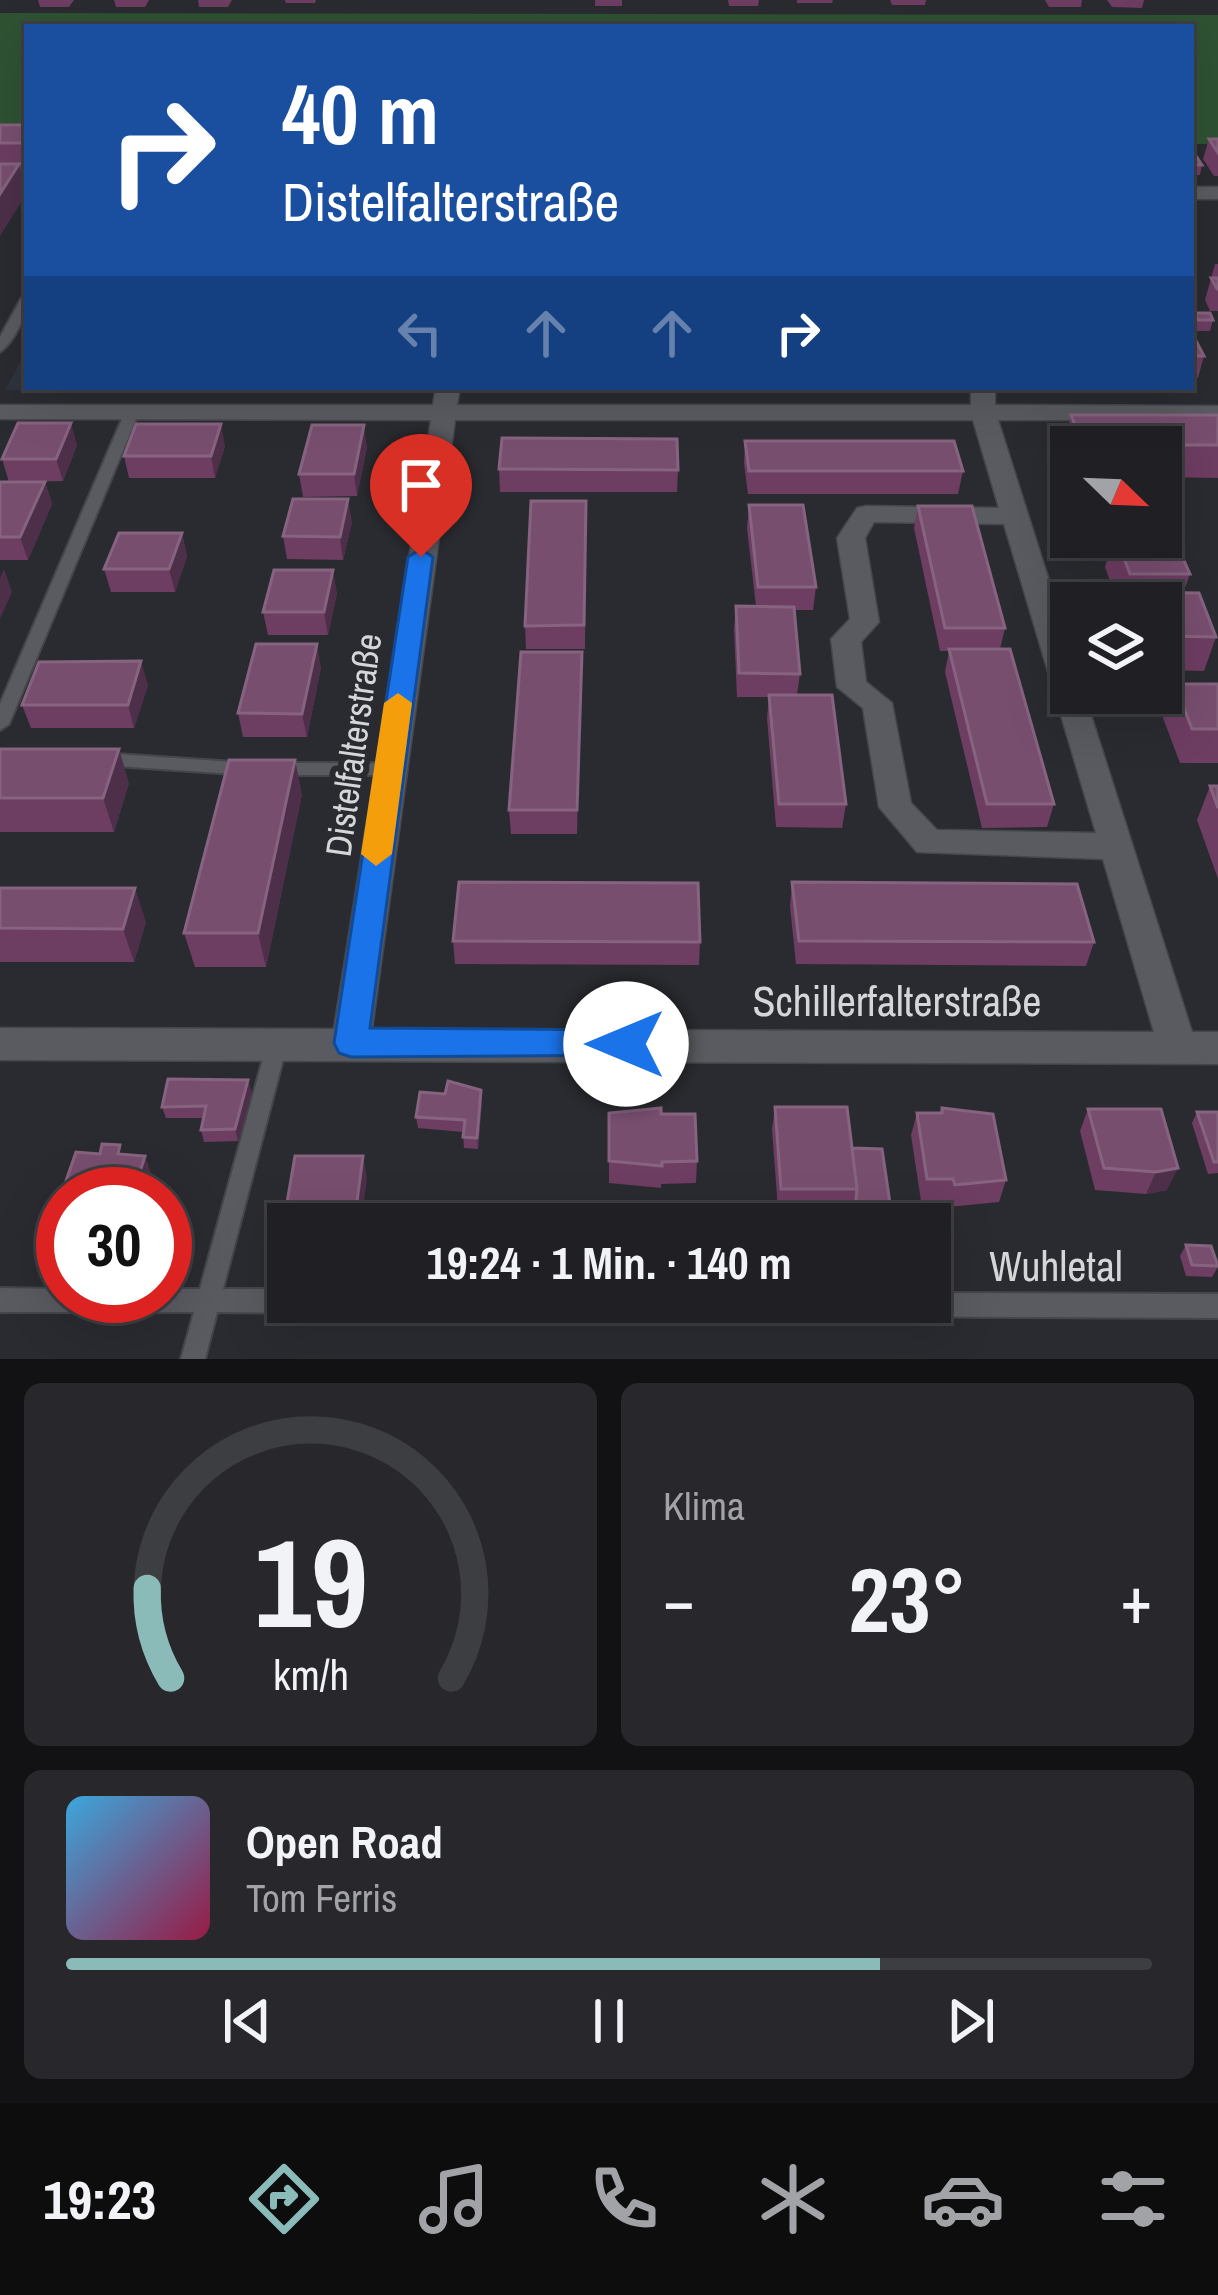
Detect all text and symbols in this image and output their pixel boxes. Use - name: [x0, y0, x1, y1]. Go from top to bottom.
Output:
- text: 40 m: [282, 57, 439, 170]
- icon: right: [84, 72, 240, 228]
- text: Distelfalterstraße: [282, 165, 619, 238]
- icon: left: [387, 300, 453, 366]
- icon: ahead: [513, 300, 579, 366]
- icon: ahead: [639, 300, 705, 366]
- icon: right: [765, 300, 831, 366]
- north arrow: [1050, 426, 1182, 558]
- map controls: [1050, 426, 1182, 714]
- pin: [370, 434, 472, 557]
- icon: arrive: [388, 452, 454, 518]
- button: layers: [1050, 582, 1182, 714]
- street label: Distelfalterstraße: [314, 630, 392, 860]
- street label: Schillerfalterstraße: [752, 973, 1042, 1029]
- position arrow: [563, 981, 689, 1107]
- speed limit sign: 30: [36, 1167, 192, 1323]
- text: 19:24 · 1 Min. · 140 m: [426, 1232, 792, 1293]
- street label: Wuhletal: [989, 1238, 1123, 1294]
- text: Klima: [663, 1480, 745, 1532]
- text: 19: [254, 1498, 367, 1666]
- text: 23°: [848, 1539, 967, 1660]
- text: −: [663, 1555, 695, 1644]
- text: +: [1120, 1555, 1152, 1644]
- text: km/h: [272, 1645, 349, 1702]
- text: Open Road: [246, 1811, 443, 1872]
- text: Tom Ferris: [246, 1872, 397, 1924]
- icon: previous: [214, 1988, 280, 2054]
- icon: pause: [576, 1988, 642, 2054]
- icon: next: [938, 1988, 1004, 2054]
- icon: directions: [242, 2157, 326, 2241]
- icon: music: [412, 2157, 496, 2241]
- icon: phone: [582, 2157, 666, 2241]
- icon: climate: [751, 2157, 835, 2241]
- icon: car: [921, 2157, 1005, 2241]
- icon: filters: [1091, 2157, 1175, 2241]
- text: 19:23: [43, 2163, 156, 2236]

